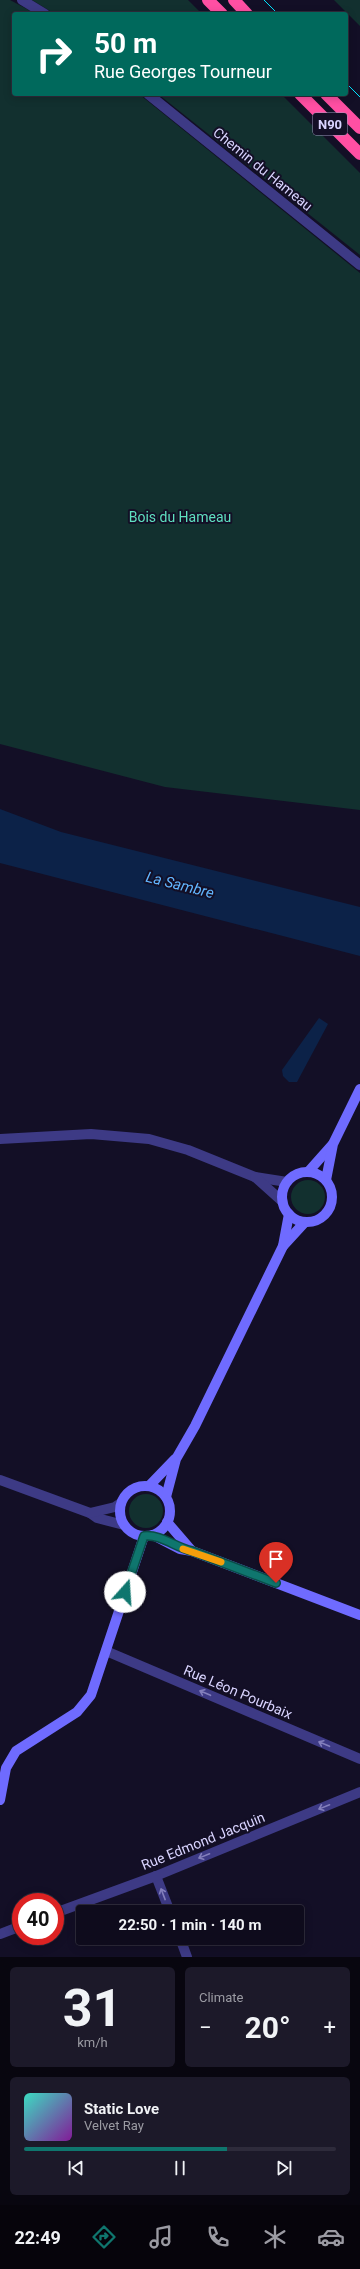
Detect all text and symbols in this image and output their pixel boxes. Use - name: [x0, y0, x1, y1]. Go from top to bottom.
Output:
- text: 50 m: [94, 27, 157, 60]
- icon: right: [28, 28, 80, 80]
- text: Rue Georges Tourneur: [94, 61, 272, 82]
- road number: N90: [313, 113, 347, 135]
- street label: Chemin du Hameau: [210, 124, 316, 214]
- park label: Bois du Hameau: [129, 509, 231, 525]
- water label: La Sambre: [144, 868, 216, 902]
- pin: [259, 1542, 293, 1583]
- icon: arrive: [265, 1548, 287, 1570]
- position arrow: [104, 1571, 146, 1613]
- street label: Rue Léon Pourbaix: [181, 1662, 295, 1722]
- one-way arrow: [199, 1689, 211, 1696]
- one-way arrow: [319, 1740, 331, 1747]
- one-way arrow: [318, 1804, 330, 1811]
- street label: Rue Edmond Jacquin: [139, 1809, 267, 1873]
- one-way arrow: [198, 1853, 210, 1860]
- one-way arrow: [158, 1888, 166, 1900]
- speed limit sign: 40: [12, 1893, 64, 1945]
- text: 22:50 · 1 min · 140 m: [119, 1916, 261, 1934]
- text: 31: [63, 1978, 122, 2039]
- text: Climate: [199, 1990, 243, 2005]
- text: 20°: [244, 2010, 291, 2045]
- text: −: [199, 2015, 212, 2040]
- text: +: [324, 2015, 336, 2040]
- text: km/h: [77, 2035, 108, 2050]
- text: Static Love: [84, 2100, 159, 2118]
- text: Velvet Ray: [84, 2118, 144, 2133]
- icon: previous: [65, 2157, 87, 2179]
- icon: pause: [169, 2157, 191, 2179]
- icon: next: [273, 2157, 295, 2179]
- icon: directions: [90, 2223, 118, 2251]
- icon: music: [147, 2223, 175, 2251]
- icon: phone: [204, 2223, 232, 2251]
- icon: climate: [261, 2223, 289, 2251]
- icon: car: [317, 2223, 345, 2251]
- text: 22:49: [14, 2227, 61, 2248]

